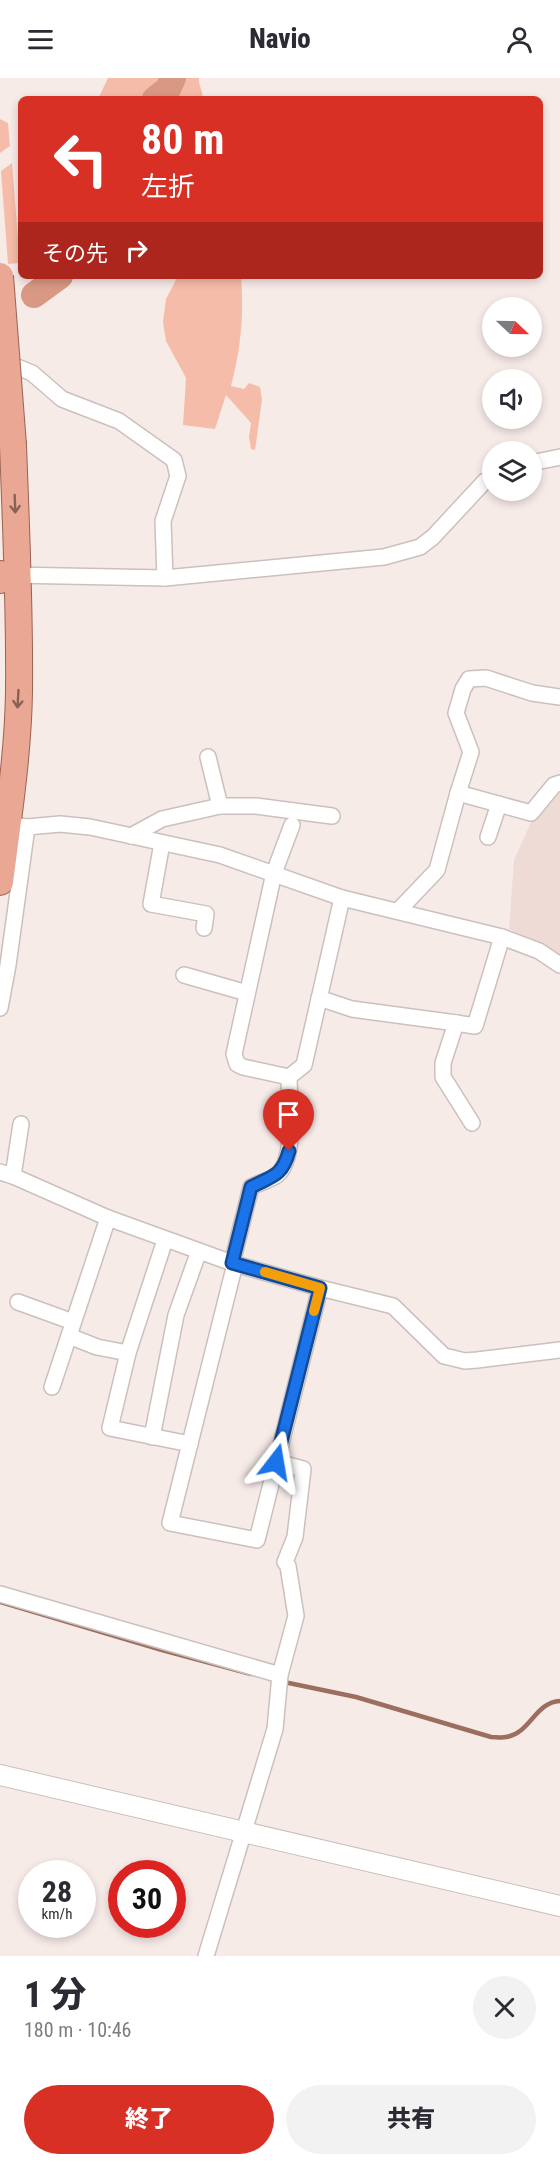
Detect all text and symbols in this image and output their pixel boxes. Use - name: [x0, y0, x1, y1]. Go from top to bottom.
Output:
- icon: menu: [24, 23, 57, 56]
- text: Navio: [249, 23, 311, 55]
- icon: person: [503, 23, 536, 56]
- text: 80 m: [141, 115, 224, 164]
- icon: left: [42, 120, 120, 198]
- text: 左折: [141, 171, 195, 203]
- icon: right: [120, 234, 153, 267]
- text: その先: [42, 241, 108, 266]
- north arrow: [482, 297, 542, 357]
- map controls: [482, 297, 542, 501]
- button: sound: [482, 369, 542, 429]
- button: layers: [482, 441, 542, 501]
- one-way arrow: [10, 493, 21, 513]
- one-way arrow: [12, 688, 23, 708]
- pin: [263, 1089, 314, 1151]
- icon: arrive: [272, 1098, 305, 1131]
- position arrow: [244, 1430, 308, 1494]
- speed limit sign: 30: [108, 1860, 186, 1938]
- text: 28: [42, 1874, 72, 1909]
- text: km/h: [42, 1905, 72, 1923]
- text: 1 分: [24, 1974, 87, 2016]
- button: close: [473, 1976, 536, 2039]
- text: 180 m · 10:46: [24, 2018, 131, 2042]
- button: 終了: [24, 2085, 274, 2154]
- button: 共有: [286, 2085, 536, 2154]

